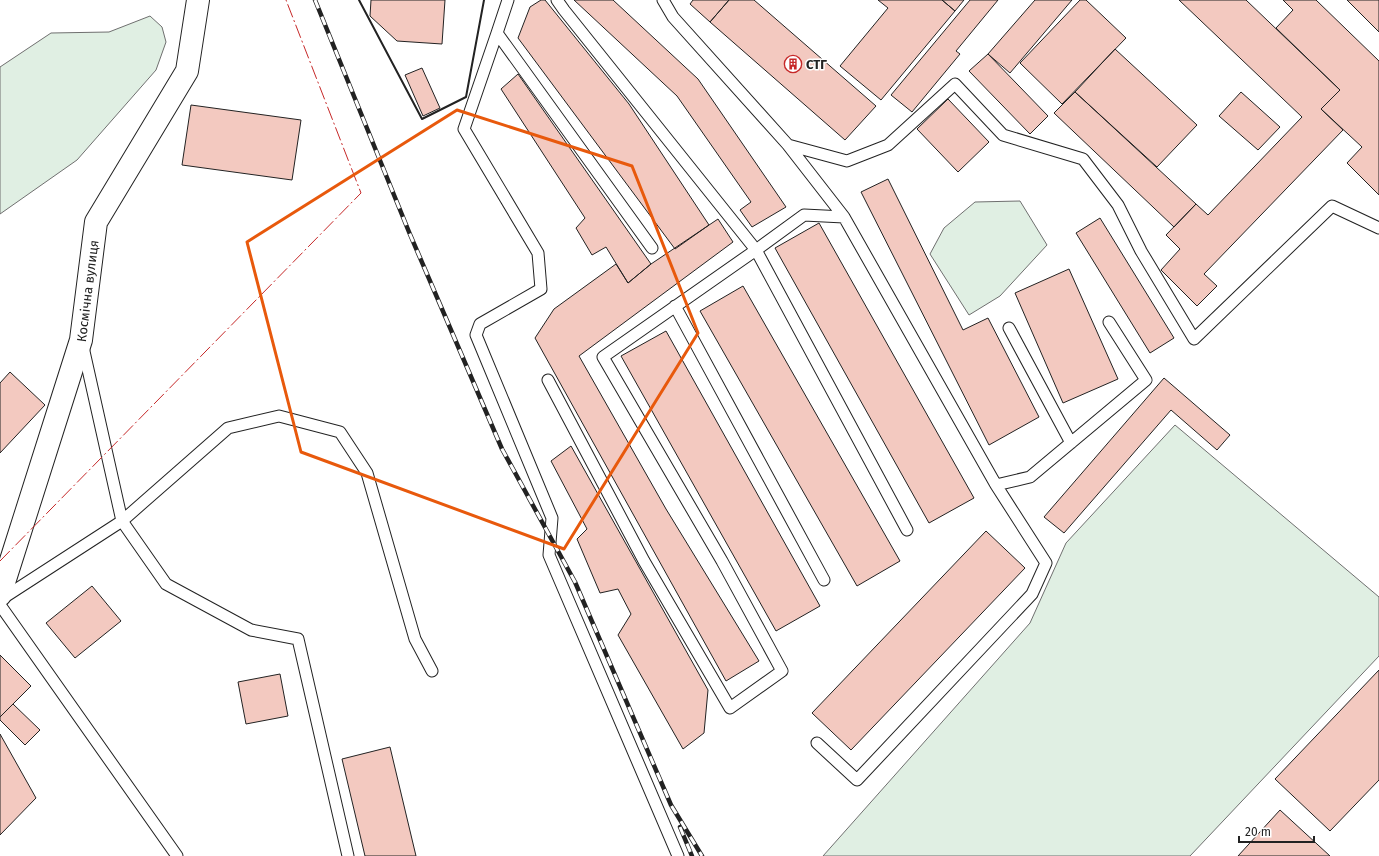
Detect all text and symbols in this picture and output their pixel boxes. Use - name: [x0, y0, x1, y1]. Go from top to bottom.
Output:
- building icon: СТГ: [783, 54, 803, 74]
- place label: СТГ: [806, 57, 827, 72]
- street label: Космічна вулиця: [74, 239, 102, 343]
- scale bar: [1239, 818, 1314, 844]
- text: 20 m: [1245, 825, 1271, 839]

